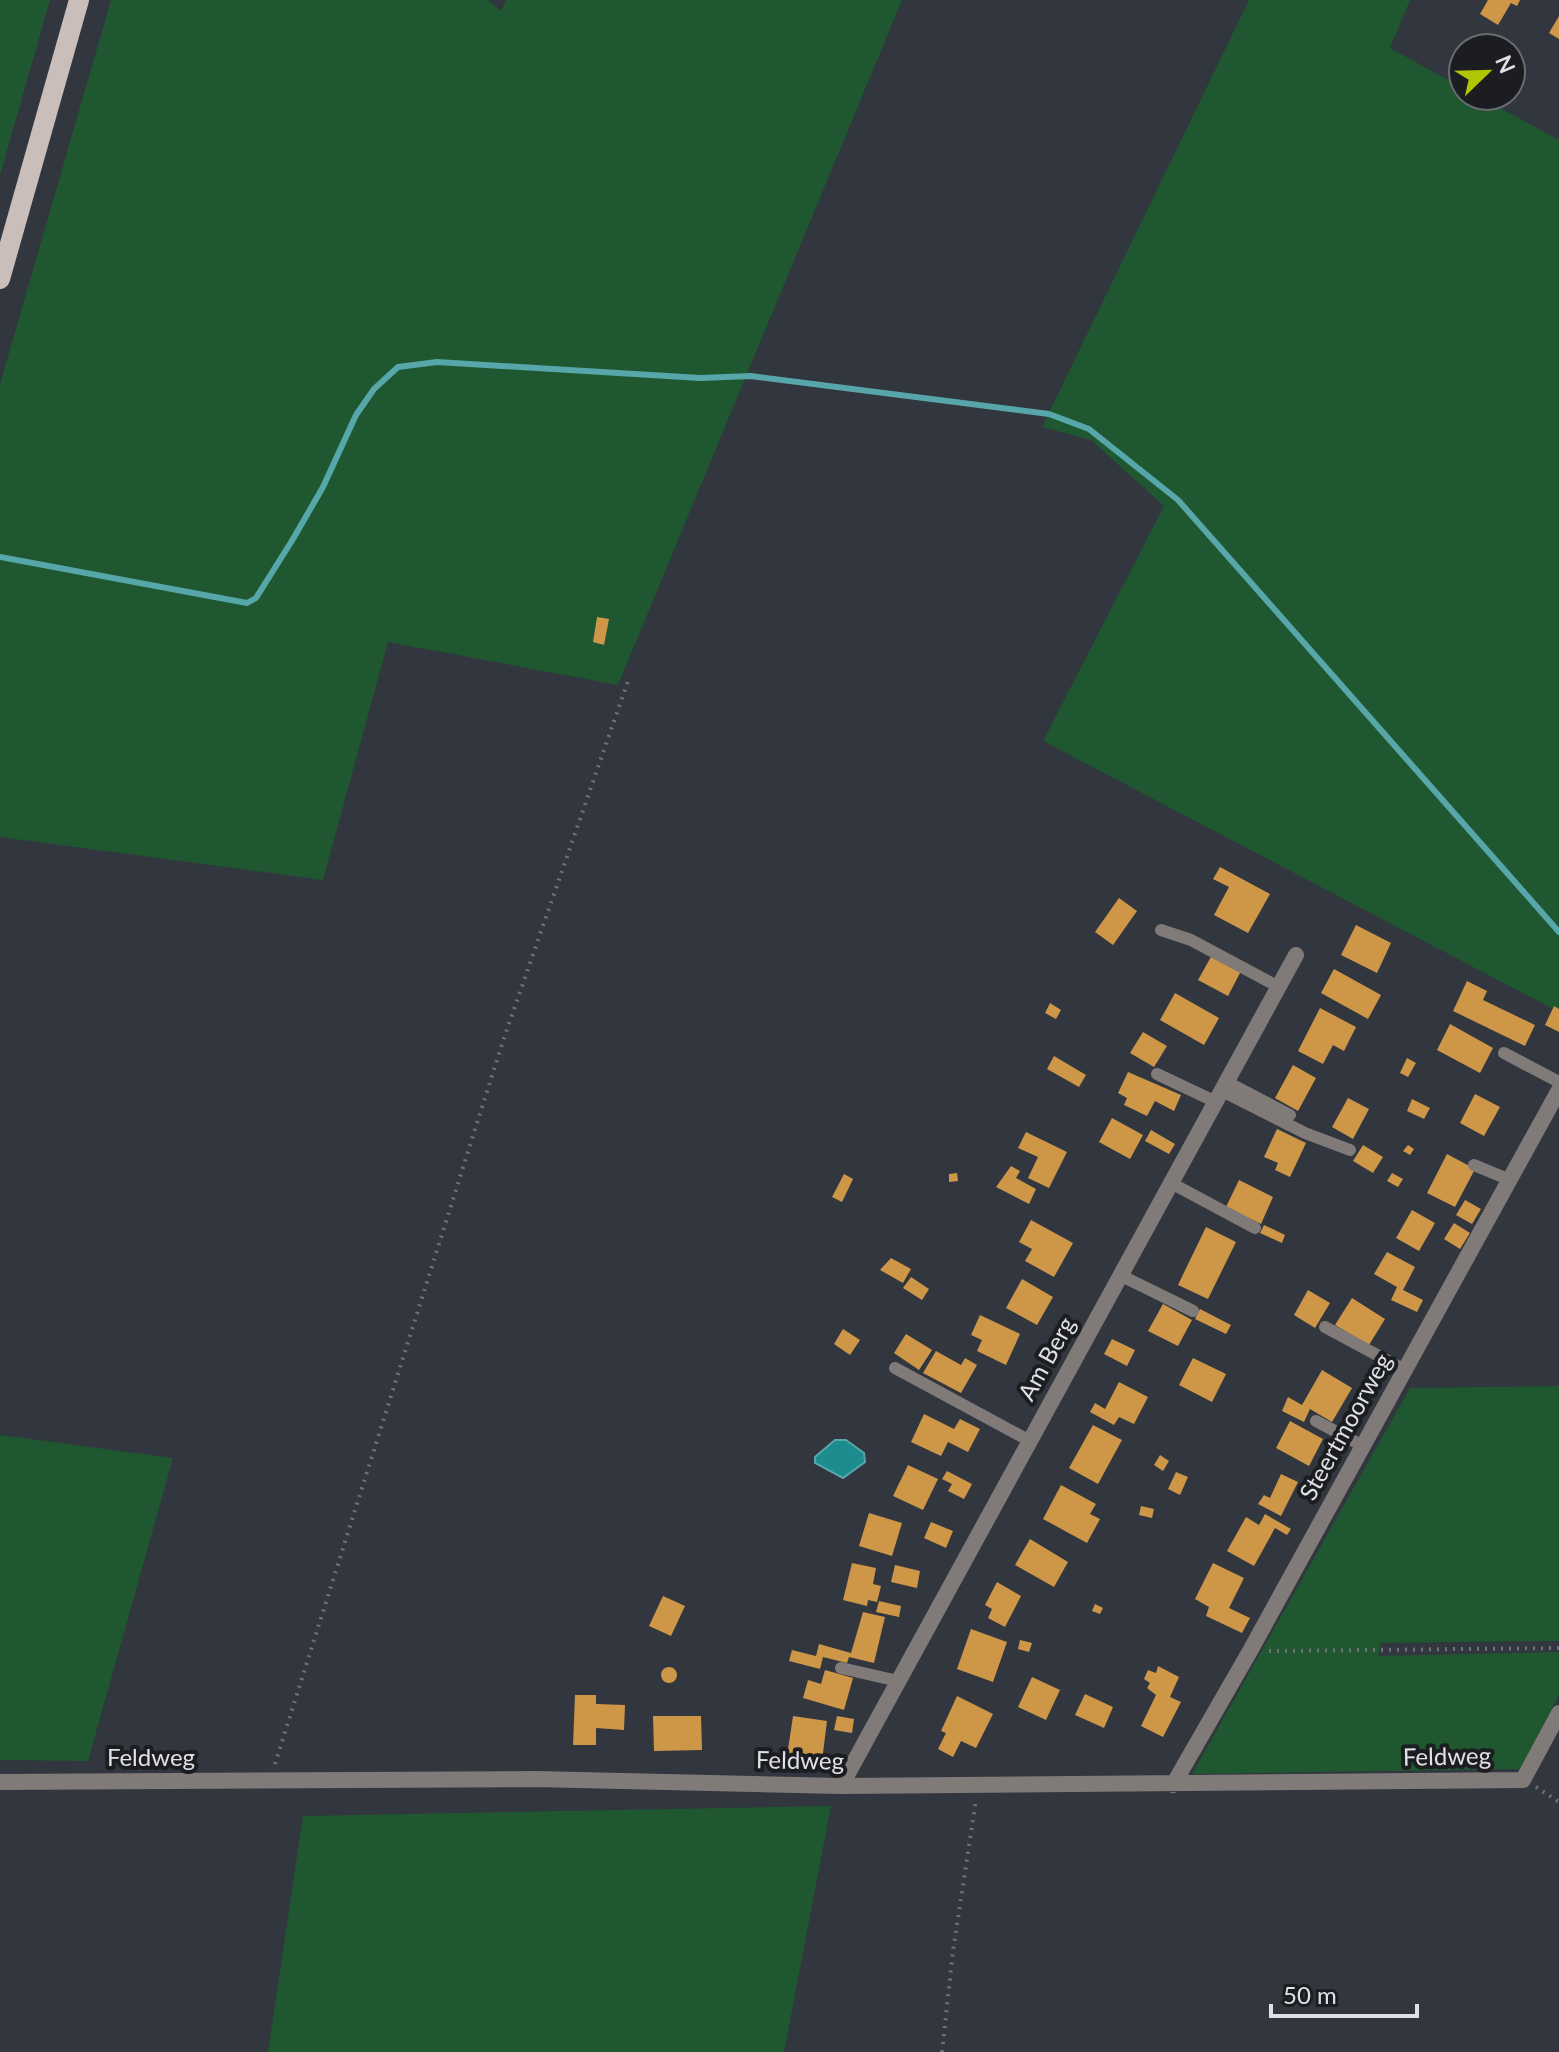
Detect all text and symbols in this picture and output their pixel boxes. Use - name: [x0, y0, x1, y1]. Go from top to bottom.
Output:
- north arrow: [1447, 32, 1527, 112]
- text: N: [1490, 51, 1522, 77]
- street label: Am Berg: [1011, 1311, 1080, 1405]
- street label: Steertmoorweg: [1292, 1348, 1397, 1505]
- street label: Feldweg: [1403, 1740, 1491, 1771]
- street label: Feldweg: [107, 1742, 195, 1771]
- street label: Feldweg: [756, 1744, 844, 1775]
- scale bar: [1271, 1968, 1417, 2018]
- text: 50 m: [1283, 1980, 1337, 2009]

